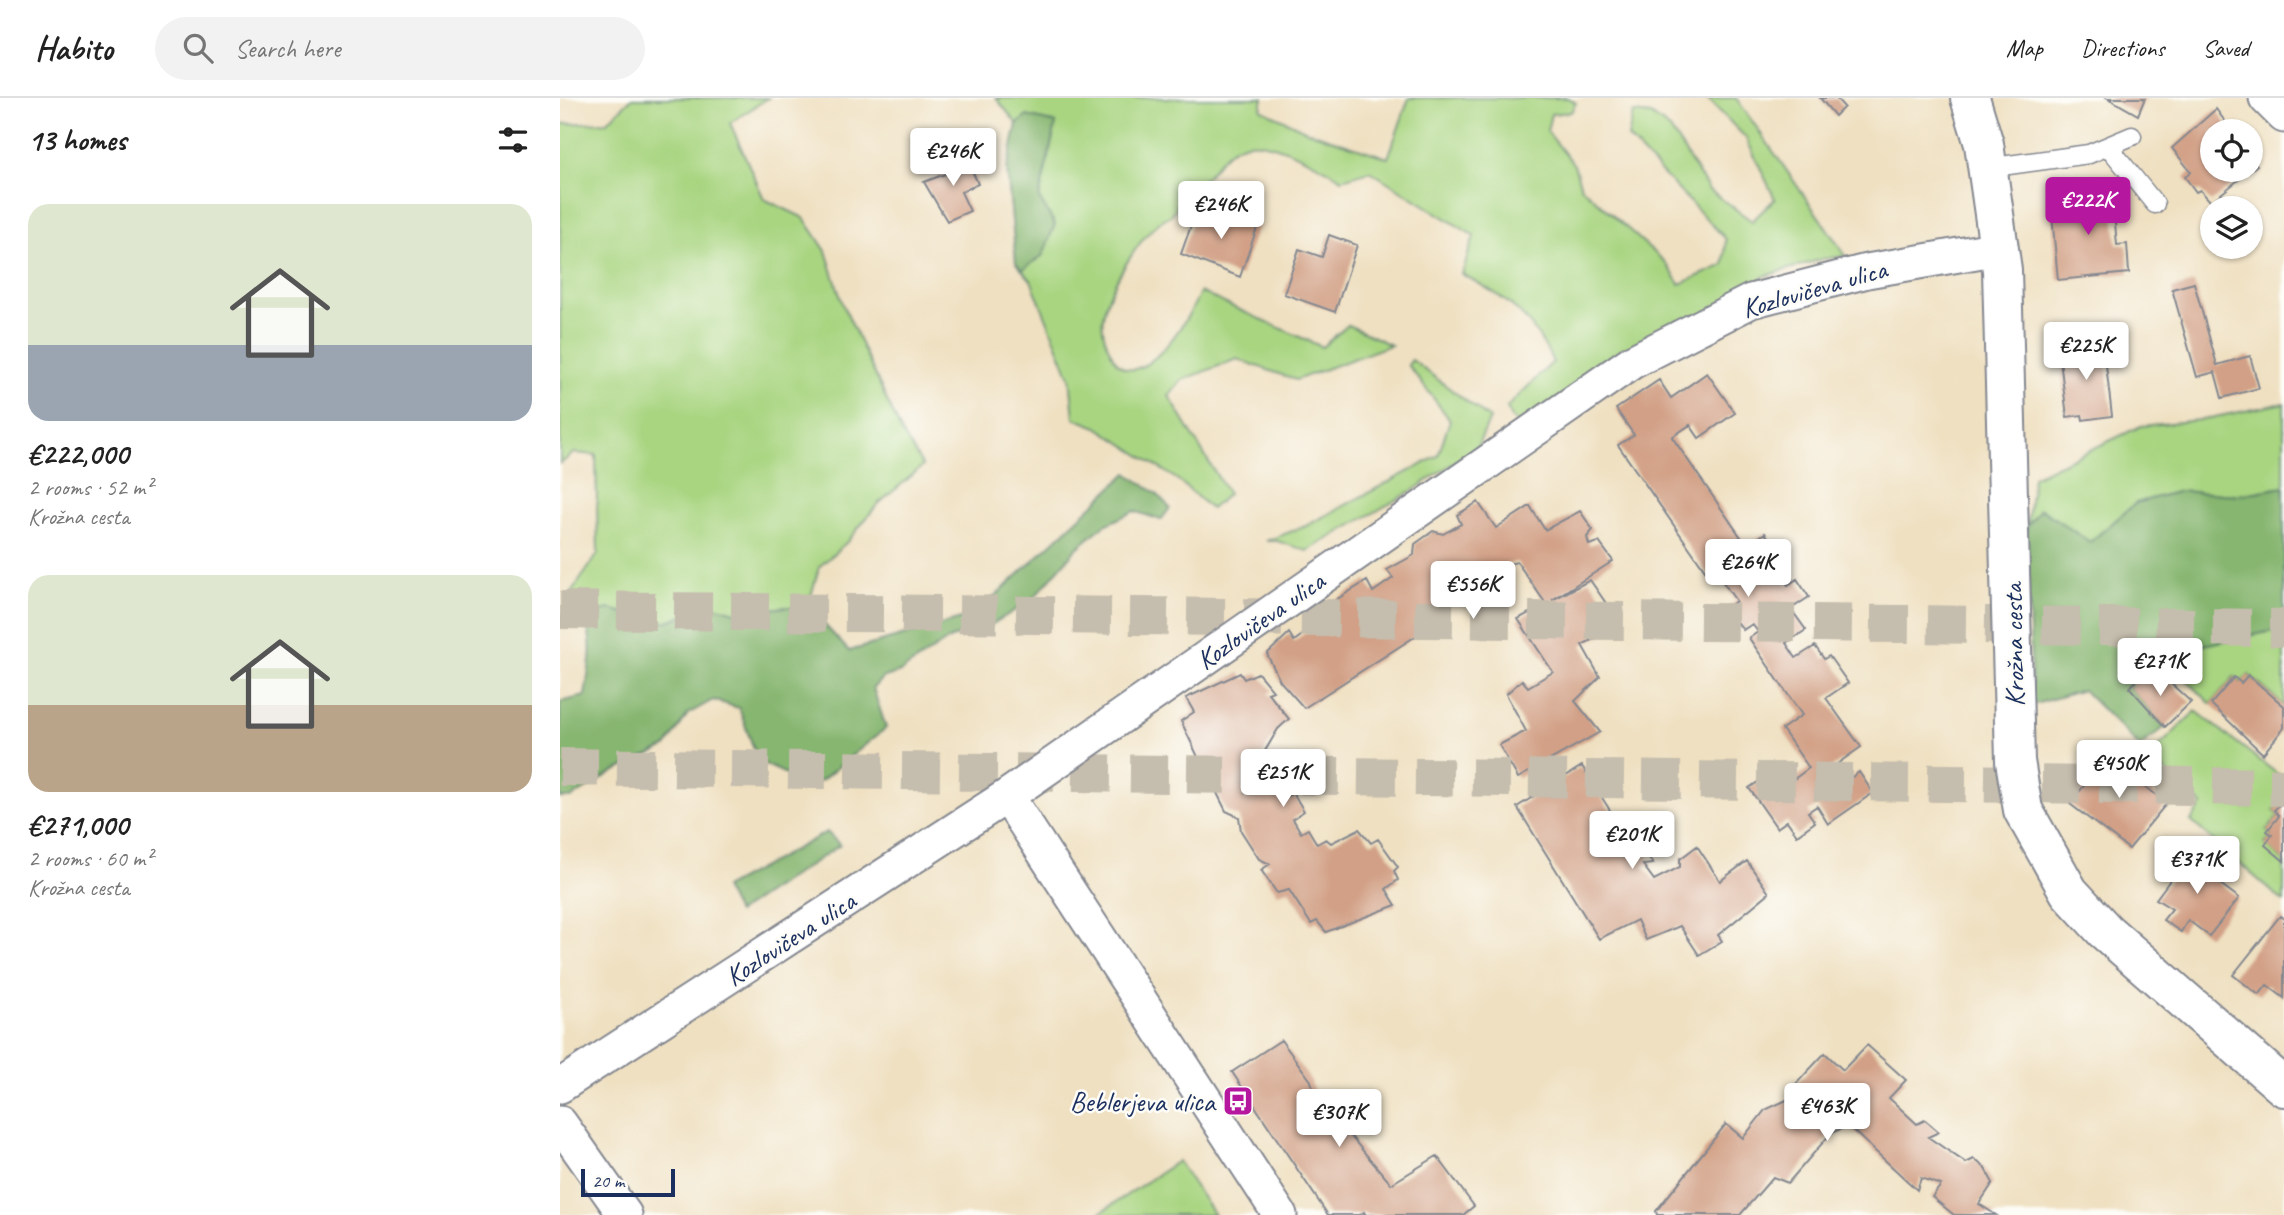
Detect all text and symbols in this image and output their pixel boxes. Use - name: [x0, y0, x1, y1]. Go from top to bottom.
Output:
- search box: [155, 17, 645, 80]
- text: Habito: [35, 27, 113, 69]
- icon: search: [179, 29, 217, 67]
- text: Search here: [235, 32, 341, 65]
- text: Map: [2006, 33, 2043, 63]
- text: Directions: [2081, 33, 2164, 63]
- text: Saved: [2202, 33, 2249, 63]
- map controls: [2200, 119, 2263, 259]
- button: locate: [2200, 119, 2263, 182]
- text: 13 homes: [28, 121, 126, 159]
- icon: filters: [494, 121, 532, 159]
- pin: €246K: [904, 129, 1002, 188]
- text: €246K: [926, 136, 980, 165]
- pin: €222K: [2039, 178, 2137, 237]
- pin: €246K: [1172, 181, 1270, 241]
- text: €222K: [2061, 185, 2115, 214]
- text: €246K: [1194, 189, 1248, 218]
- button: layers: [2200, 196, 2263, 259]
- icon: home: [217, 250, 343, 376]
- street label: Kozlovičeva ulica: [1738, 251, 1892, 326]
- pin: €225K: [2037, 322, 2135, 382]
- text: €225K: [2060, 330, 2112, 359]
- text: €222,000: [28, 435, 128, 473]
- text: 2 rooms · 52 m²: [28, 473, 152, 502]
- text: Krožna cesta: [28, 502, 130, 531]
- pin: €264K: [1699, 540, 1797, 599]
- text: €264K: [1721, 547, 1775, 576]
- pin: €556K: [1424, 561, 1522, 621]
- street label: Kozlovičeva ulica: [1189, 562, 1333, 677]
- text: €556K: [1447, 569, 1499, 598]
- street label: Krožna cesta: [1995, 580, 2032, 707]
- icon: home: [217, 621, 343, 747]
- pin: €271K: [2111, 638, 2209, 698]
- text: €271K: [2134, 646, 2187, 675]
- pin: €450K: [2070, 740, 2168, 800]
- text: €450K: [2093, 748, 2145, 777]
- pin: €251K: [1234, 750, 1332, 809]
- text: €251K: [1257, 757, 1309, 786]
- text: €271,000: [28, 806, 128, 844]
- pin: €201K: [1583, 812, 1681, 871]
- text: €201K: [1605, 819, 1659, 848]
- pin: €371K: [2148, 836, 2246, 896]
- text: 2 rooms · 60 m²: [28, 844, 152, 873]
- text: €371K: [2171, 844, 2224, 873]
- text: Krožna cesta: [28, 873, 130, 902]
- street label: Kozlovičeva ulica: [718, 882, 864, 994]
- place label: Beblerjeva ulica: [1070, 1084, 1217, 1119]
- bus stop icon: Beblerjeva ulica: [1221, 1084, 1255, 1118]
- pin: €463K: [1778, 1084, 1876, 1143]
- pin: €307K: [1290, 1090, 1388, 1149]
- text: €463K: [1800, 1091, 1854, 1120]
- text: €307K: [1313, 1097, 1366, 1126]
- scale bar: [581, 1166, 676, 1198]
- text: 20 m: [592, 1169, 624, 1193]

